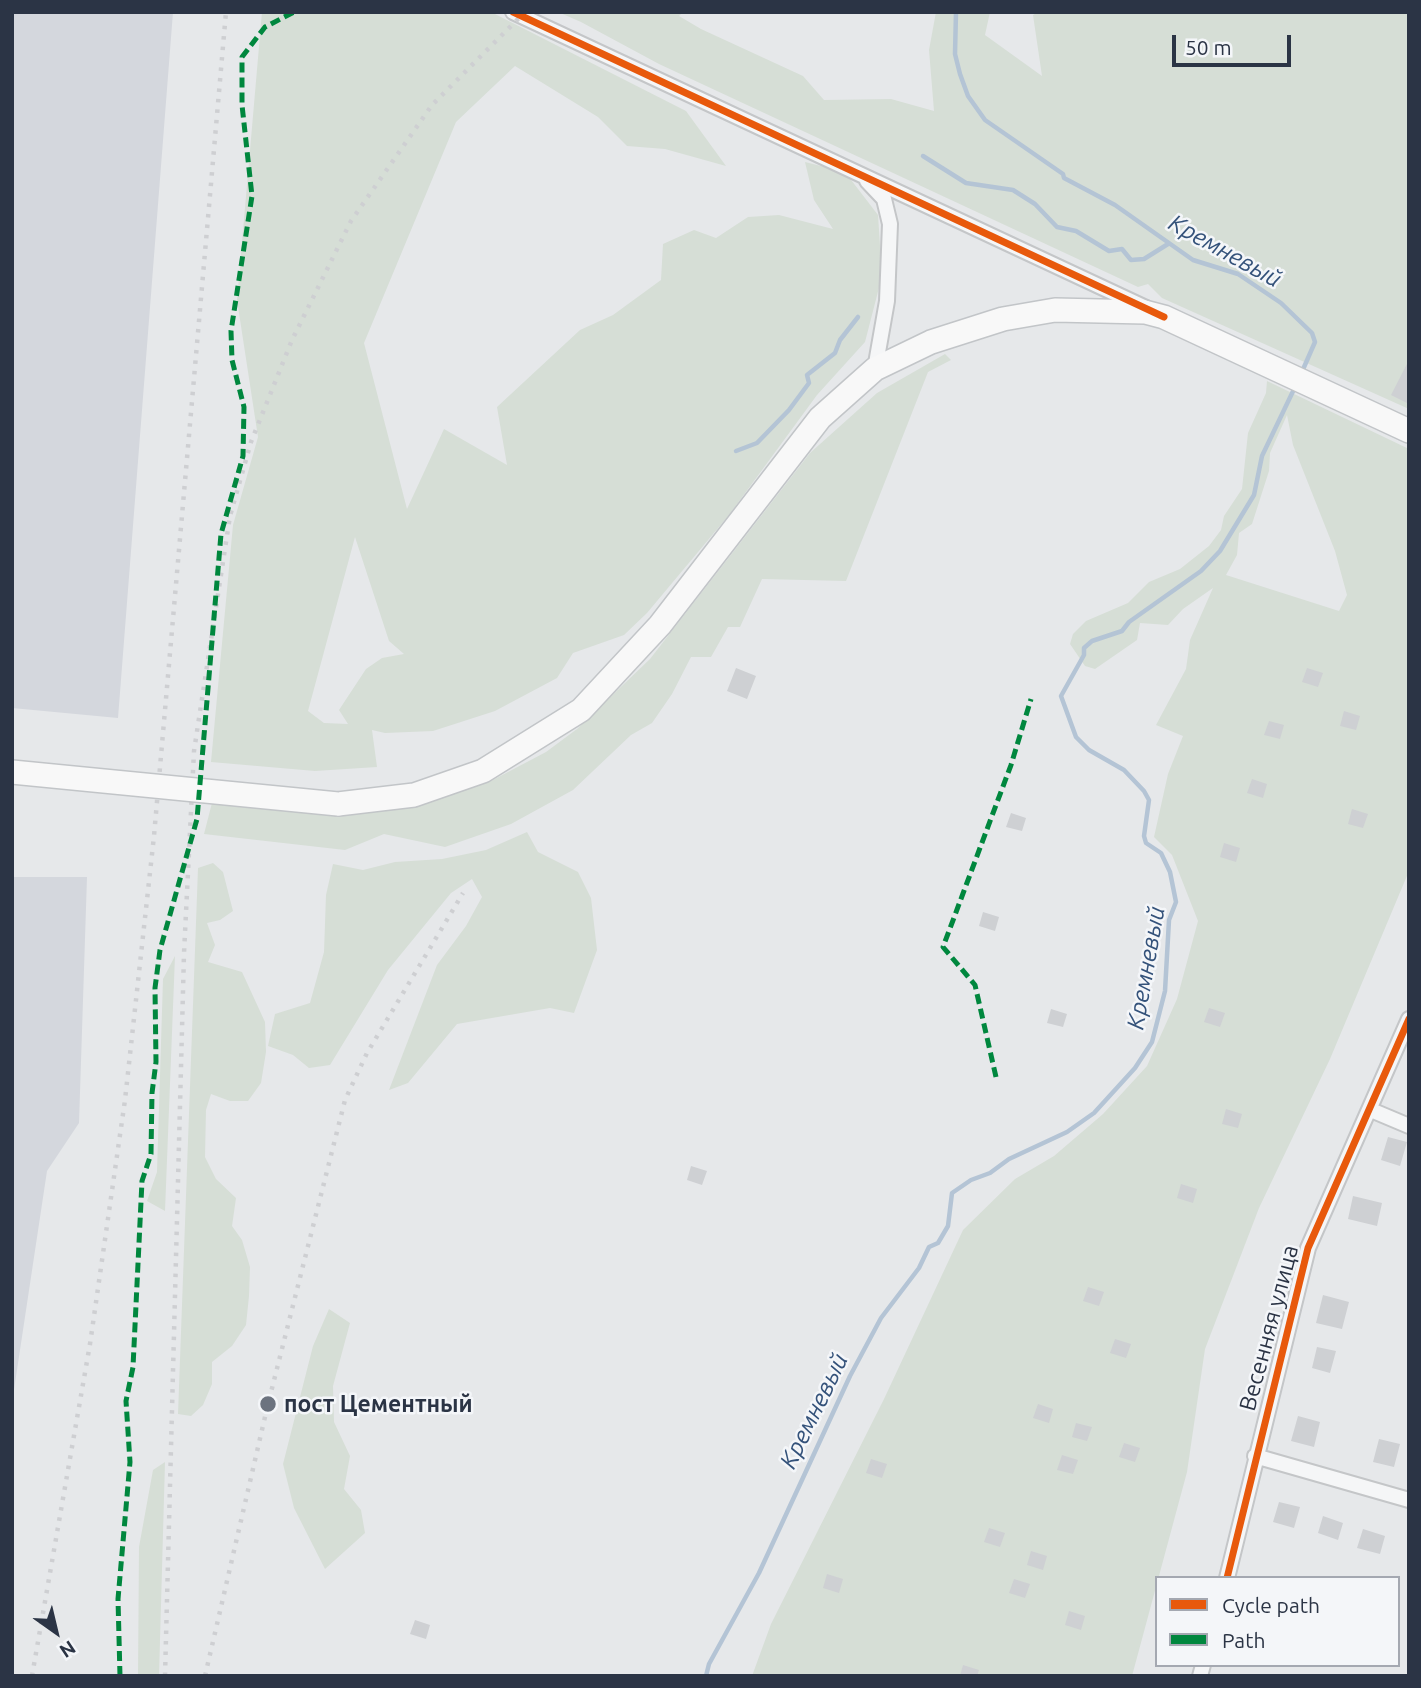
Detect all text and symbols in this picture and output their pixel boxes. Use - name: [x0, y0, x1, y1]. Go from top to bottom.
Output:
- scale bar: [1176, 21, 1295, 65]
- text: 50 m: [1185, 35, 1232, 59]
- water label: Кремневый: [1164, 208, 1286, 294]
- water label: Кремневый: [1121, 904, 1171, 1032]
- street label: Весенняя улица: [1234, 1242, 1304, 1414]
- water label: Кремневый: [774, 1349, 854, 1473]
- place label: пост Цементный: [284, 1390, 473, 1418]
- marker: пост Цементный: [258, 1394, 278, 1414]
- legend: [1155, 1576, 1400, 1667]
- text: Cycle path: [1222, 1593, 1320, 1617]
- north arrow: [21, 1597, 91, 1667]
- text: Path: [1222, 1628, 1265, 1652]
- text: N: [56, 1636, 80, 1662]

